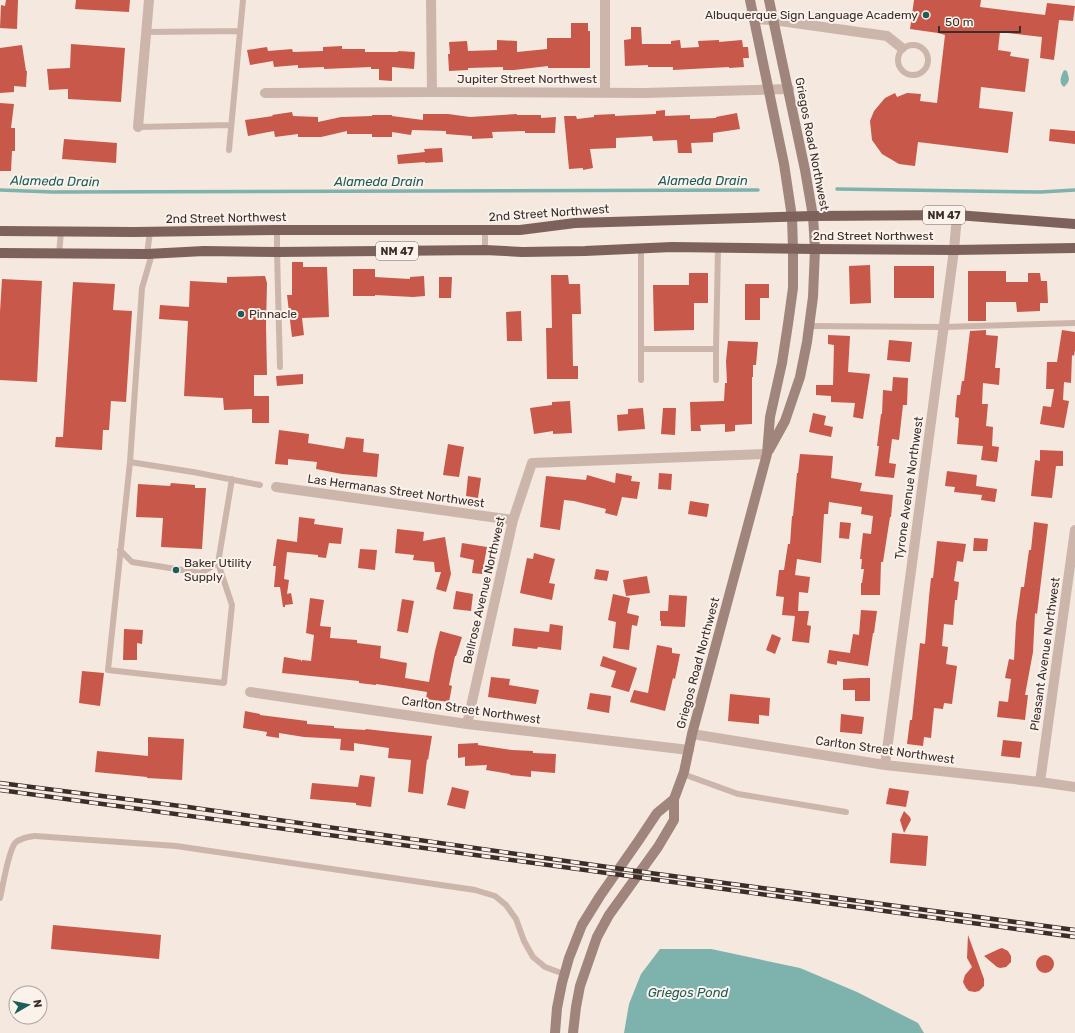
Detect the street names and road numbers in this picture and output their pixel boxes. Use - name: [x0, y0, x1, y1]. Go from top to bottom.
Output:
- street label: Jupiter Street Northwest: [457, 72, 597, 86]
- street label: Griegos Road Northwest: [792, 76, 832, 212]
- street label: 2nd Street Northwest: [488, 202, 610, 224]
- road number: NM 47: [923, 206, 965, 224]
- street label: 2nd Street Northwest: [166, 210, 287, 226]
- street label: 2nd Street Northwest: [813, 229, 934, 243]
- road number: NM 47: [376, 242, 418, 260]
- street label: Tyrone Avenue Northwest: [892, 415, 926, 560]
- street label: Las Hermanas Street Northwest: [306, 472, 486, 510]
- street label: Bellrose Avenue Northwest: [460, 515, 508, 665]
- street label: Pleasant Avenue Northwest: [1027, 576, 1063, 732]
- street label: Griegos Road Northwest: [674, 595, 722, 730]
- street label: Carlton Street Northwest: [401, 693, 542, 727]
- street label: Carlton Street Northwest: [815, 733, 956, 767]

